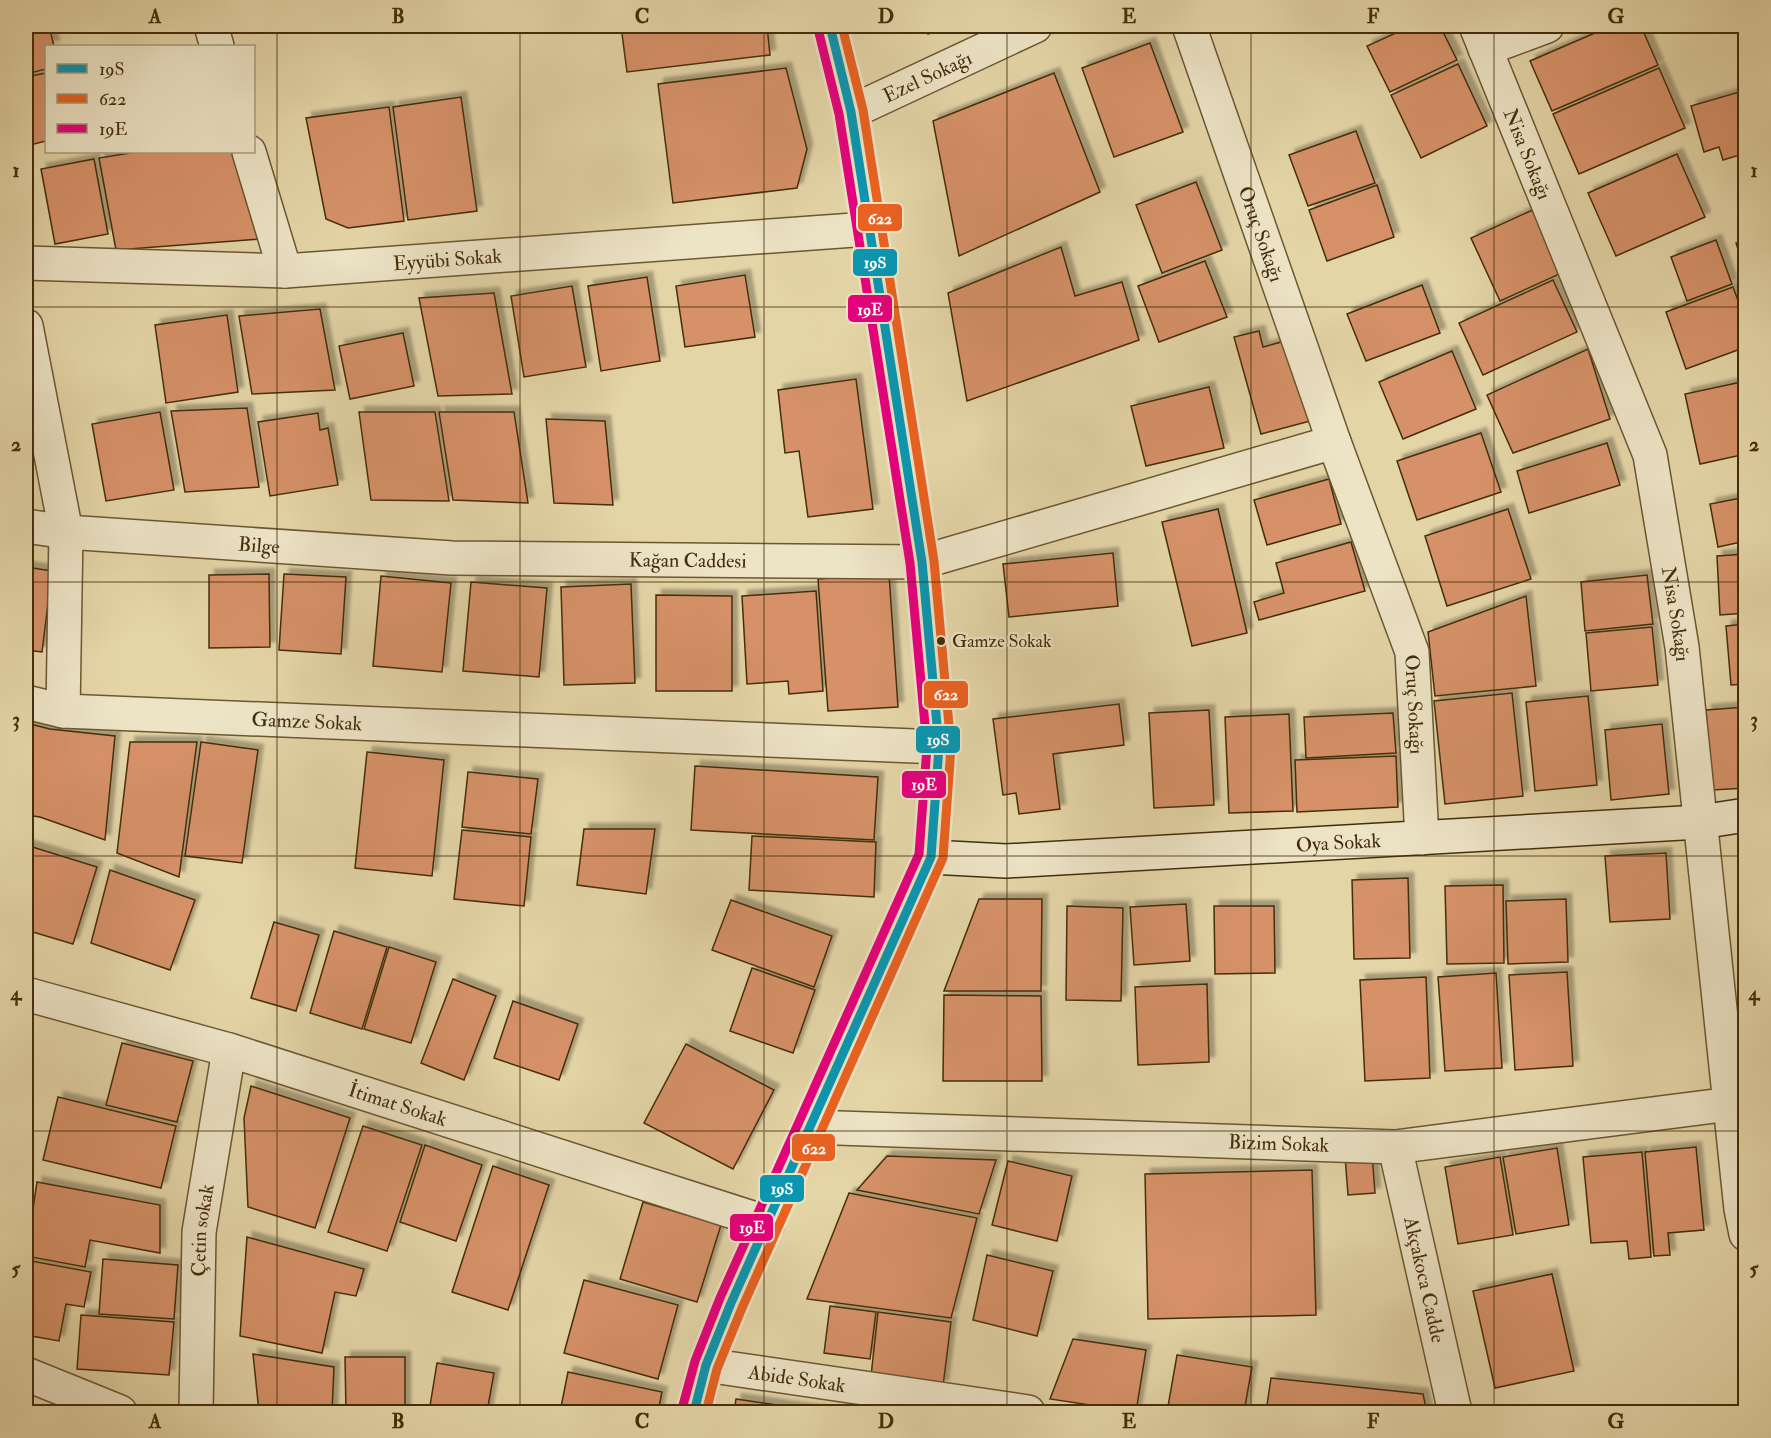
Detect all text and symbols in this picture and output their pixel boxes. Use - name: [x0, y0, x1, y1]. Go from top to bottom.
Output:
- text: A: [148, 4, 162, 29]
- text: B: [391, 4, 405, 29]
- text: C: [635, 4, 649, 29]
- text: D: [878, 4, 894, 29]
- text: E: [1122, 4, 1137, 29]
- text: F: [1367, 4, 1380, 29]
- text: G: [1608, 4, 1625, 29]
- legend: [45, 45, 255, 153]
- street label: Ezel Sokağı: [879, 45, 976, 108]
- text: 19S: [99, 58, 125, 81]
- text: 622: [99, 88, 126, 111]
- street label: Nisa Sokağı: [1498, 105, 1557, 203]
- text: 19E: [99, 118, 128, 141]
- text: 1: [12, 158, 20, 183]
- text: 1: [1750, 158, 1758, 183]
- street label: Oruç Sokağı: [1233, 182, 1290, 285]
- line badge: 622: [857, 203, 903, 232]
- text: 622: [868, 209, 892, 229]
- street label: Eyyübi Sokak: [392, 243, 503, 276]
- line badge: 19S: [852, 248, 898, 277]
- text: 19S: [864, 253, 886, 273]
- line badge: 19E: [847, 294, 893, 323]
- text: 19E: [857, 300, 883, 320]
- text: 2: [11, 432, 21, 457]
- text: 2: [1749, 432, 1759, 457]
- street label: Bilge: [237, 531, 281, 559]
- street label: Kağan Caddesi: [629, 547, 747, 573]
- street label: Nisa Sokağı: [1656, 565, 1696, 663]
- place label: Gamze Sokak: [952, 630, 1052, 653]
- marker: Gamze Sokak: [935, 635, 947, 647]
- street label: Oruç Sokağı: [1400, 654, 1430, 755]
- line badge: 622: [923, 680, 969, 709]
- text: 622: [934, 685, 958, 705]
- street label: Gamze Sokak: [251, 706, 363, 736]
- text: 3: [12, 707, 20, 732]
- text: 3: [1750, 707, 1758, 732]
- line badge: 19S: [915, 725, 961, 754]
- text: 19S: [927, 730, 949, 750]
- line badge: 19E: [901, 770, 947, 799]
- text: 19E: [911, 775, 937, 795]
- street label: Oya Sokak: [1295, 827, 1382, 857]
- text: 4: [10, 981, 23, 1006]
- text: 4: [1748, 981, 1761, 1006]
- street label: İtimat Sokak: [345, 1077, 451, 1132]
- street label: Bizim Sokak: [1228, 1129, 1330, 1157]
- line badge: 622: [791, 1133, 836, 1162]
- text: 622: [802, 1139, 826, 1159]
- line badge: 19S: [759, 1174, 805, 1203]
- text: 19S: [771, 1179, 793, 1199]
- street label: Çetin sokak: [186, 1182, 219, 1277]
- line badge: 19E: [729, 1213, 774, 1242]
- street label: Akçakoca Cadde: [1398, 1213, 1451, 1345]
- text: 19E: [739, 1218, 765, 1238]
- text: 5: [12, 1256, 22, 1281]
- text: 5: [1750, 1256, 1760, 1281]
- street label: Abide Sokak: [746, 1359, 848, 1398]
- text: A: [148, 1409, 162, 1434]
- text: B: [391, 1409, 405, 1434]
- text: C: [635, 1409, 649, 1434]
- text: D: [878, 1409, 894, 1434]
- text: E: [1122, 1409, 1137, 1434]
- text: F: [1367, 1409, 1380, 1434]
- text: G: [1608, 1409, 1625, 1434]

